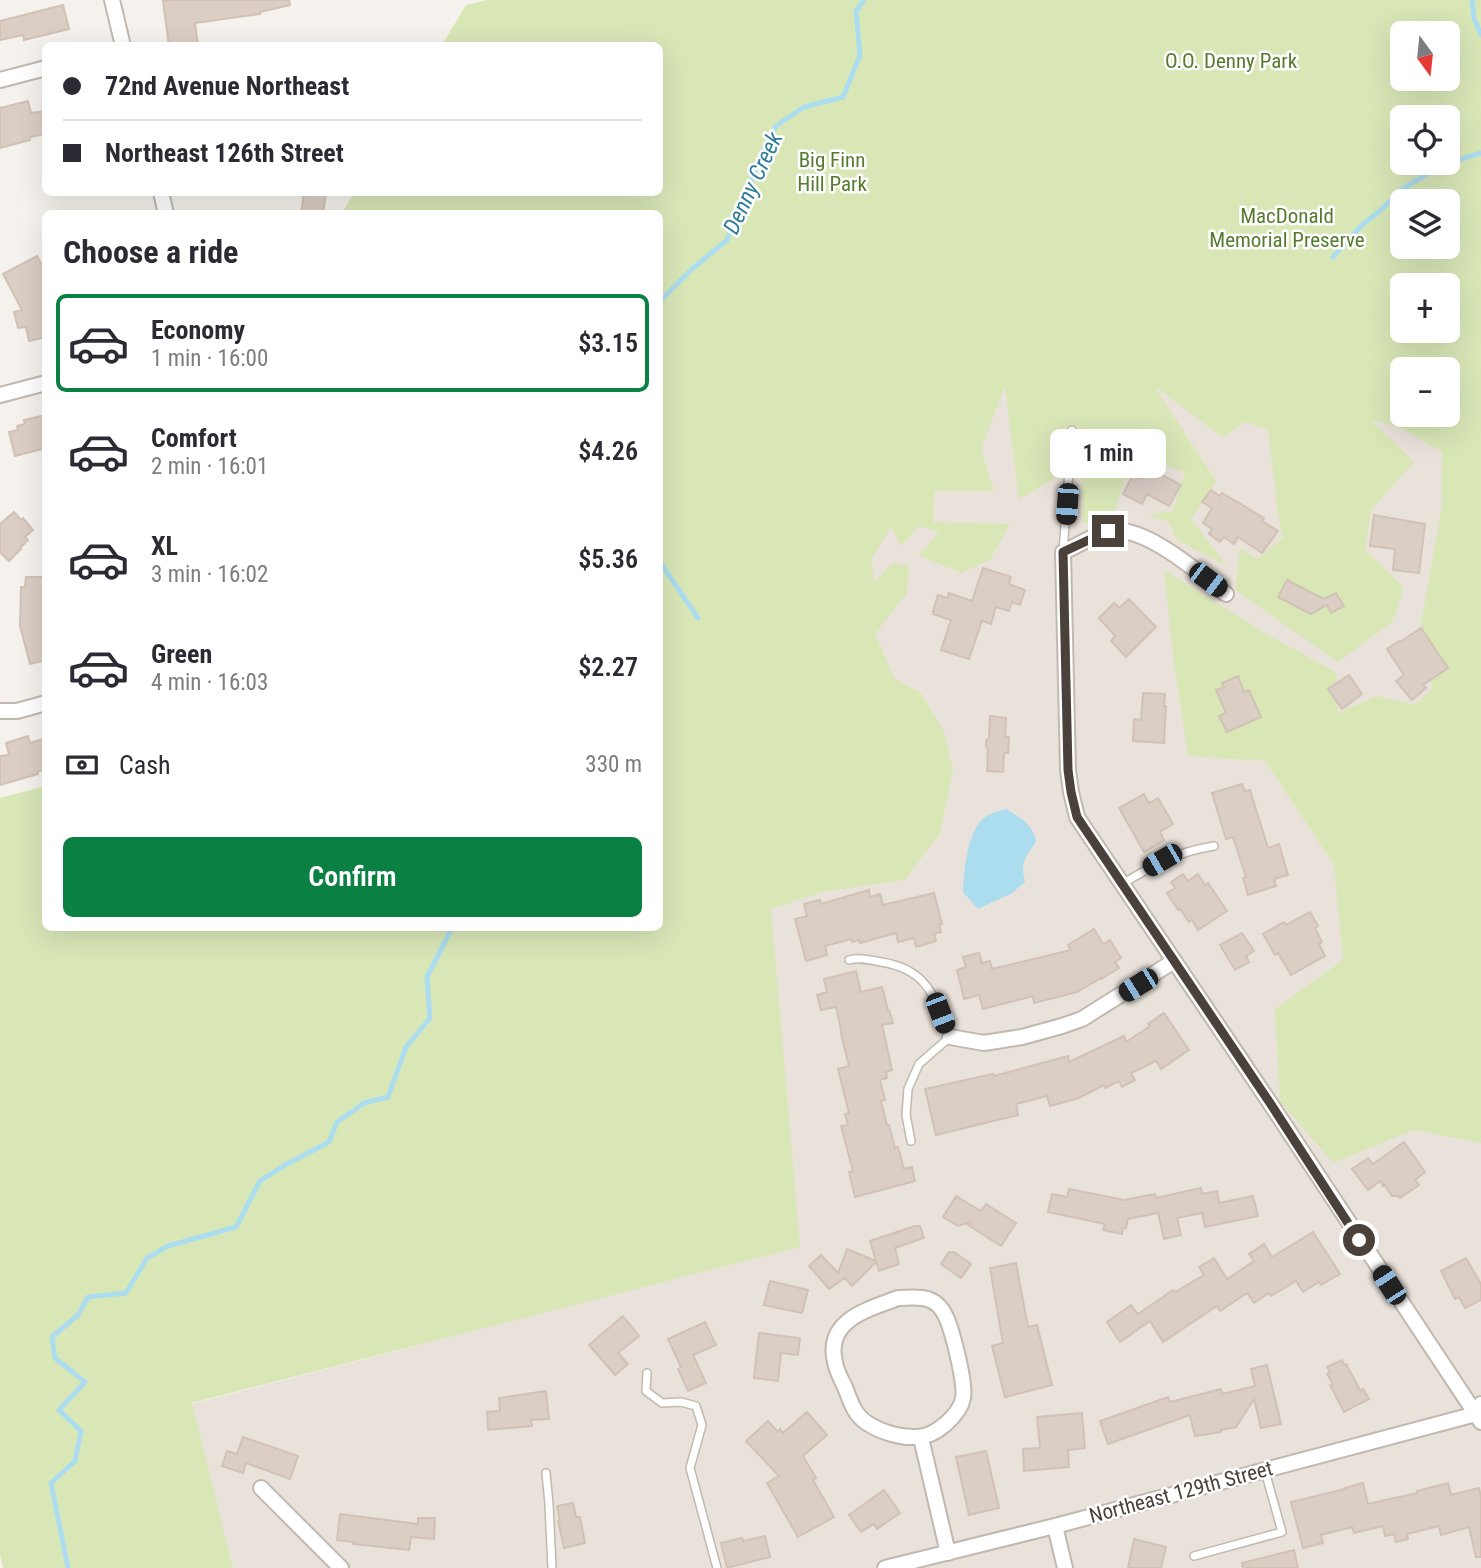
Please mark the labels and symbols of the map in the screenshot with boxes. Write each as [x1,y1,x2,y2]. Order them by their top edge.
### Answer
north arrow [1390,21,1460,91]
park label: O.O. Denny Park [1165,49,1298,73]
water label: Denny Creek [718,127,789,238]
park label: Big Finn Hill Park [797,148,867,196]
park label: MacDonald Memorial Preserve [1209,204,1365,252]
callout: 1 min [1050,430,1166,478]
car [1056,482,1079,526]
route end [1092,515,1124,547]
car [1185,559,1232,601]
car [1139,840,1186,880]
car [1115,965,1162,1005]
car [923,990,958,1036]
route start [1343,1224,1375,1256]
car [1369,1262,1410,1308]
street label: Northeast 129th Street [1087,1456,1275,1528]

